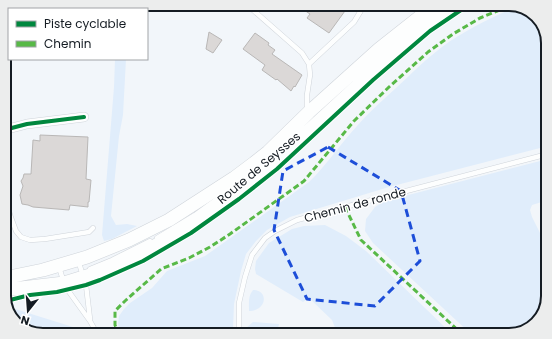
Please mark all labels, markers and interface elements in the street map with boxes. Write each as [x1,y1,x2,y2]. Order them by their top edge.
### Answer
legend [8,8,148,60]
text: Piste cyclable [44,15,126,32]
text: Chemin [44,35,91,52]
street label: Route de Seysses [213,128,304,208]
street label: Chemin de ronde [302,183,408,226]
north arrow [8,291,48,331]
text: N [19,312,31,329]

